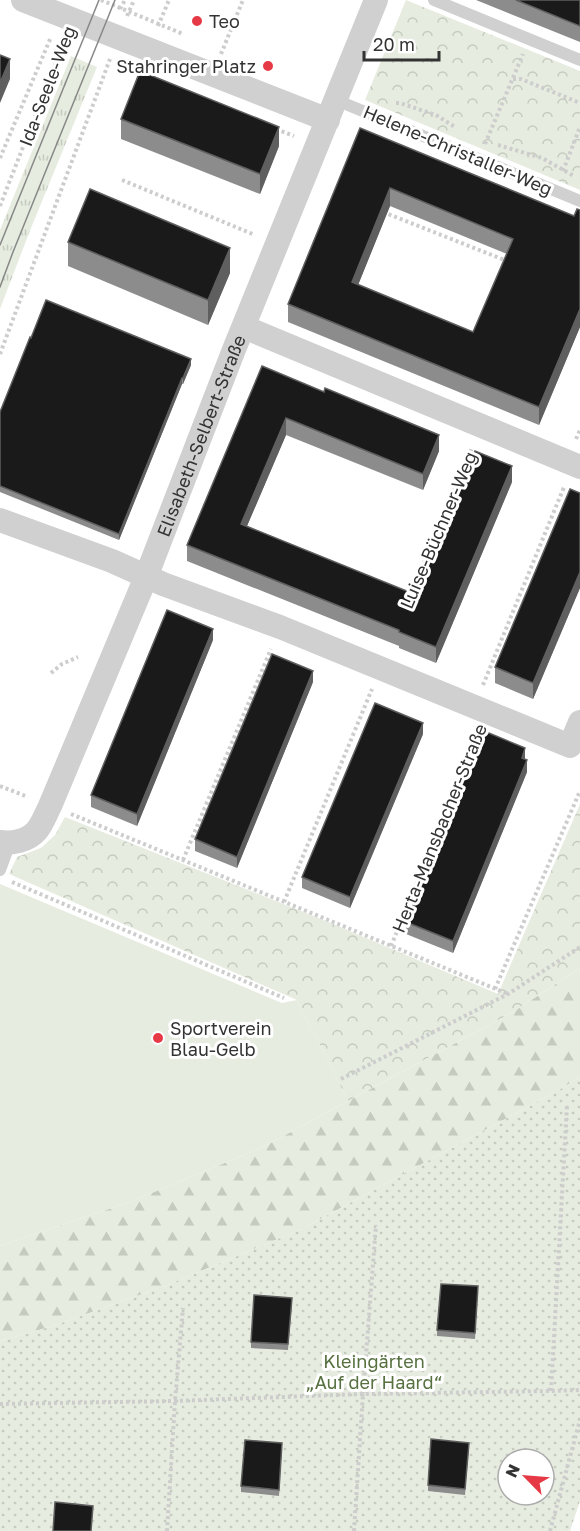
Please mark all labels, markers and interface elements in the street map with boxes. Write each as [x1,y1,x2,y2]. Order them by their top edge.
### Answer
place label: Teo [209,10,240,32]
marker: Teo [190,14,204,28]
street label: Ida-Seele-Weg [14,23,80,149]
scale bar [364,24,439,62]
text: 20 m [373,33,415,55]
place label: Stahringer Platz [116,55,256,77]
marker: Stahringer Platz [261,59,275,73]
street label: Helene-Christaller-Weg [360,100,556,200]
street label: Elisabeth-Selbert-Straße [152,331,250,540]
street label: Luise-Büchner-Weg [395,448,481,612]
street label: Herta-Mansbacher-Straße [387,720,491,936]
place label: Sportverein Blau-Gelb [170,1017,272,1060]
marker: Sportverein Blau-Gelb [151,1031,165,1045]
park label: Kleingärten „Auf der Haard“ [306,1350,442,1393]
north arrow [496,1447,556,1507]
text: N [501,1461,524,1480]

